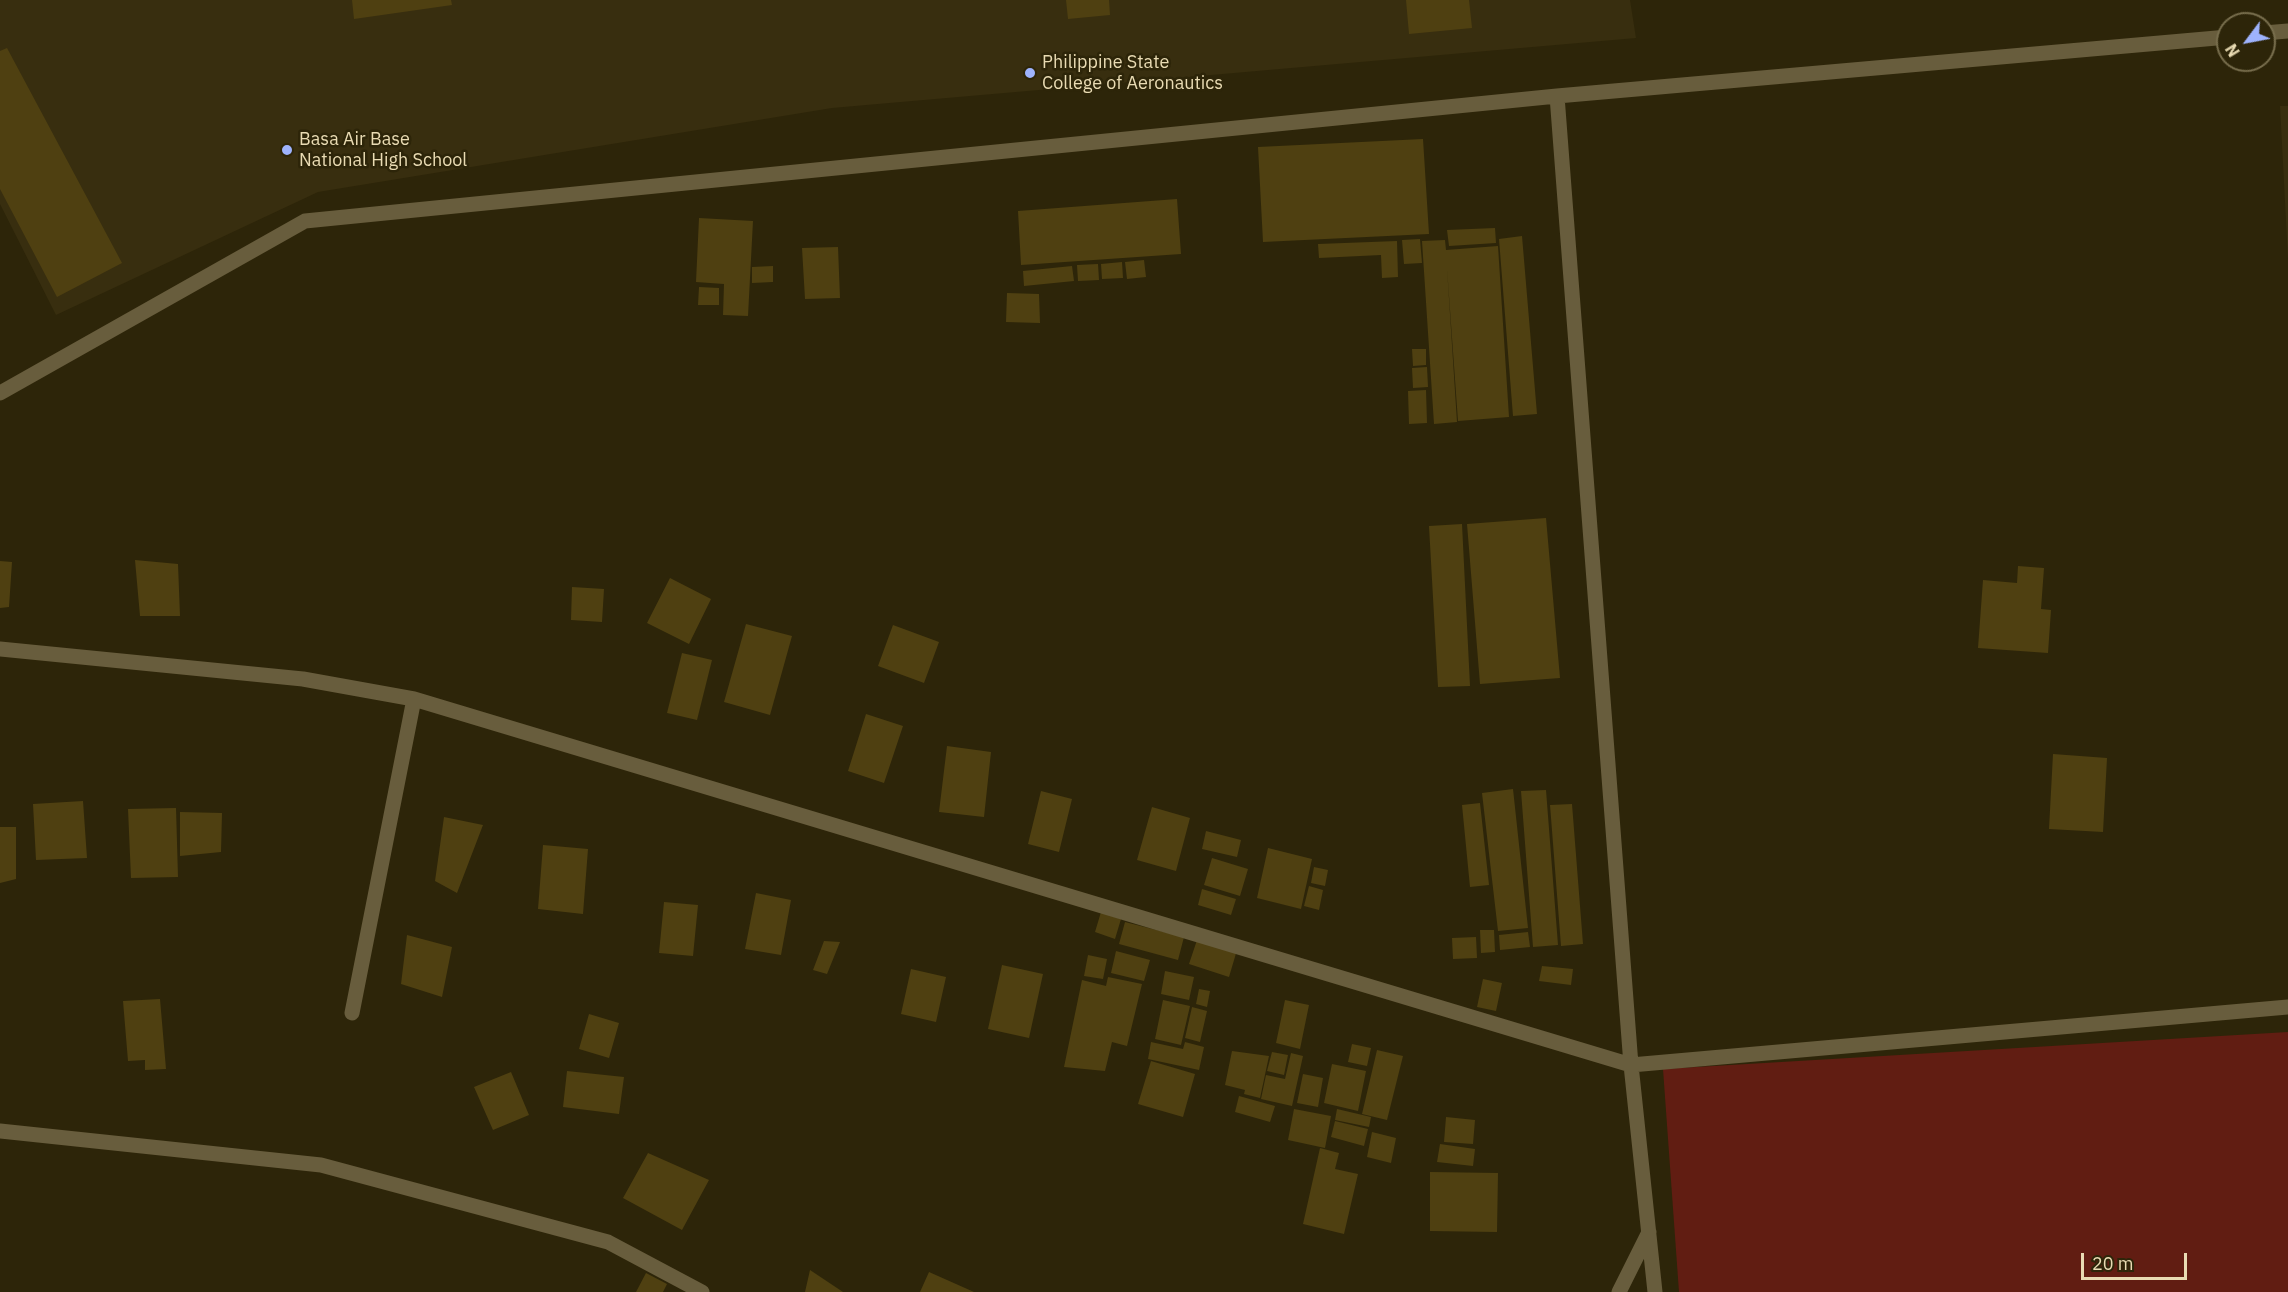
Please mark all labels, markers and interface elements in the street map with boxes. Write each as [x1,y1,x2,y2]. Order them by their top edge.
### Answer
north arrow [2216,12,2276,72]
text: N [2221,40,2244,61]
place label: Philippine State College of Aeronautics [1042,52,1223,94]
marker: Philippine State College of Aeronautics [1023,66,1037,80]
place label: Basa Air Base National High School [299,129,467,172]
marker: Basa Air Base National High School [280,143,294,157]
scale bar [2084,1241,2190,1279]
text: 20 m [2092,1252,2134,1275]

